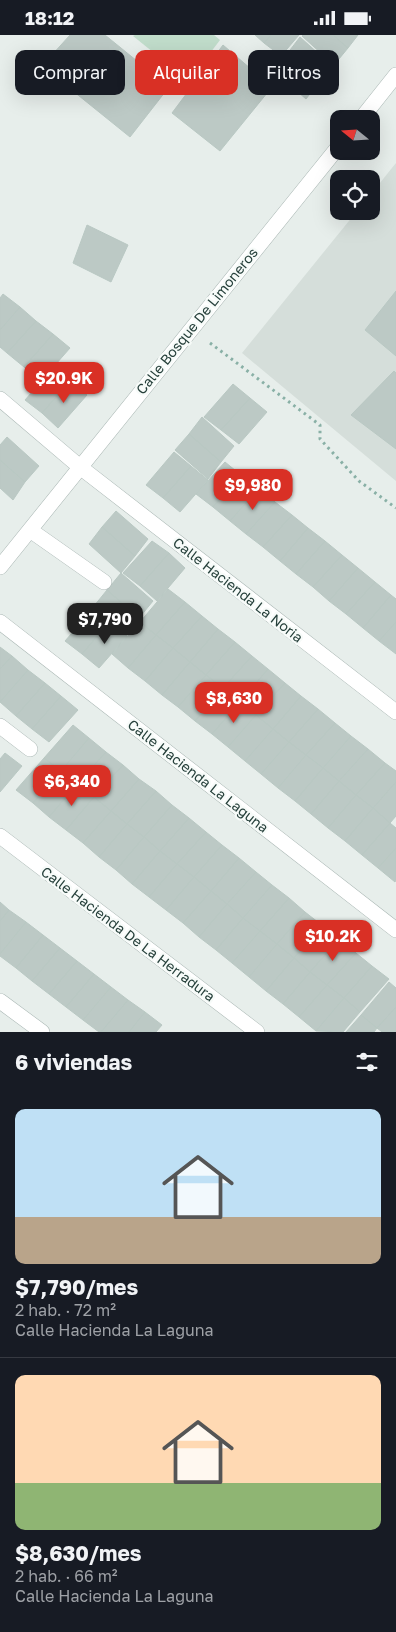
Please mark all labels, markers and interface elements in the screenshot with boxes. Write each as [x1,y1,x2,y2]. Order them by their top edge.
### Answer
text: 18:12 [25,6,74,29]
chip: Comprar [15,50,125,95]
chip: Alquilar [135,50,238,95]
chip: Filtros [248,50,339,95]
north arrow [330,110,380,160]
map controls [330,110,380,220]
button: locate [330,170,380,220]
street label: Calle Bosque De Limoneros [132,244,261,397]
pin: $20.9K [23,361,105,404]
text: $20.9K [35,368,93,388]
pin: $9,980 [212,469,294,511]
text: $9,980 [225,475,281,495]
street label: Calle Hacienda La Noria [170,534,307,646]
pin: $7,790 [64,603,146,645]
text: $7,790 [78,609,132,629]
pin: $8,630 [193,681,275,724]
text: $8,630 [206,688,262,708]
street label: Calle Hacienda La Laguna [125,715,272,836]
pin: $6,340 [31,765,113,807]
text: $6,340 [44,771,100,791]
street label: Calle Hacienda De La Herradura [38,863,219,1005]
pin: $10.2K [292,919,374,962]
text: $10.2K [305,926,361,946]
icon: filters [353,1048,381,1076]
text: 6 viviendas [15,1049,132,1075]
icon: home [153,1142,243,1232]
text: $7,790/mes [15,1274,138,1300]
text: 2 hab. · 72 m² [15,1300,116,1320]
text: Calle Hacienda La Laguna [15,1320,214,1340]
icon: home [153,1407,243,1497]
text: $8,630/mes [15,1540,142,1566]
text: 2 hab. · 66 m² [15,1566,118,1586]
text: Calle Hacienda La Laguna [15,1586,214,1606]

